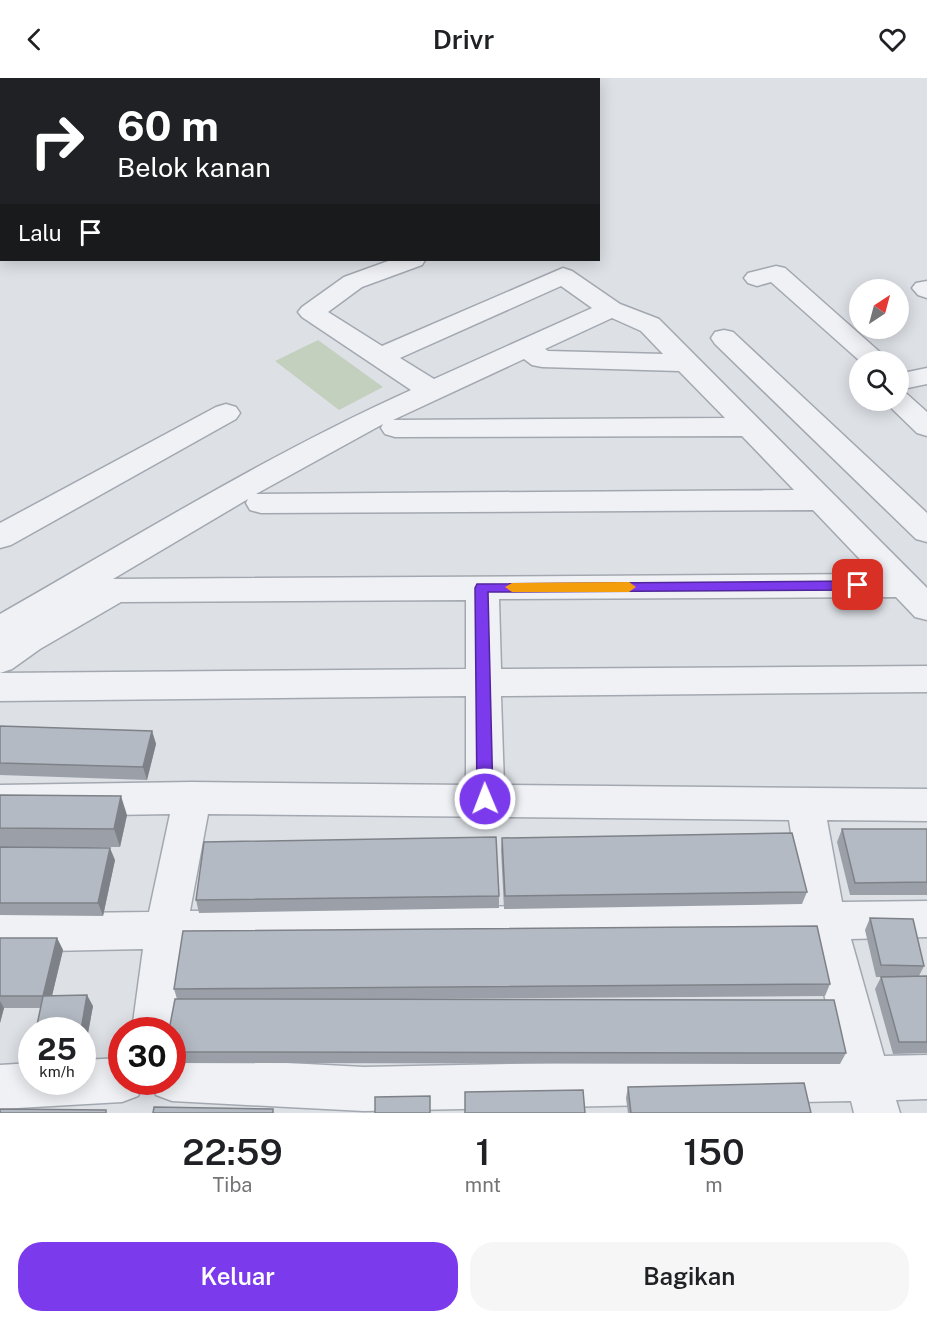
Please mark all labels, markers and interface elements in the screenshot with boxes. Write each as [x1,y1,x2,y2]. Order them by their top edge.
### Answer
icon: back [18,23,51,56]
text: Drivr [433,23,494,55]
icon: heart [876,23,909,56]
text: 60 m [117,101,219,150]
icon: right [18,102,96,180]
text: Belok kanan [117,151,271,183]
icon: arrive [74,216,107,249]
text: Lalu [18,220,62,246]
north arrow [849,279,909,339]
map controls [849,279,909,411]
button: search [849,351,909,411]
pin [832,559,883,610]
icon: arrive [841,568,874,601]
position arrow [453,767,517,831]
speed limit sign: 30 [108,1017,186,1095]
text: 25 [37,1031,77,1067]
text: km/h [39,1063,75,1080]
text: 22:59 [182,1131,283,1173]
text: 1 [475,1131,490,1173]
text: 150 [683,1131,745,1173]
text: Tiba [213,1173,252,1197]
text: mnt [465,1173,501,1197]
text: m [705,1173,723,1197]
button: Keluar [18,1242,458,1311]
button: Bagikan [470,1242,909,1311]

